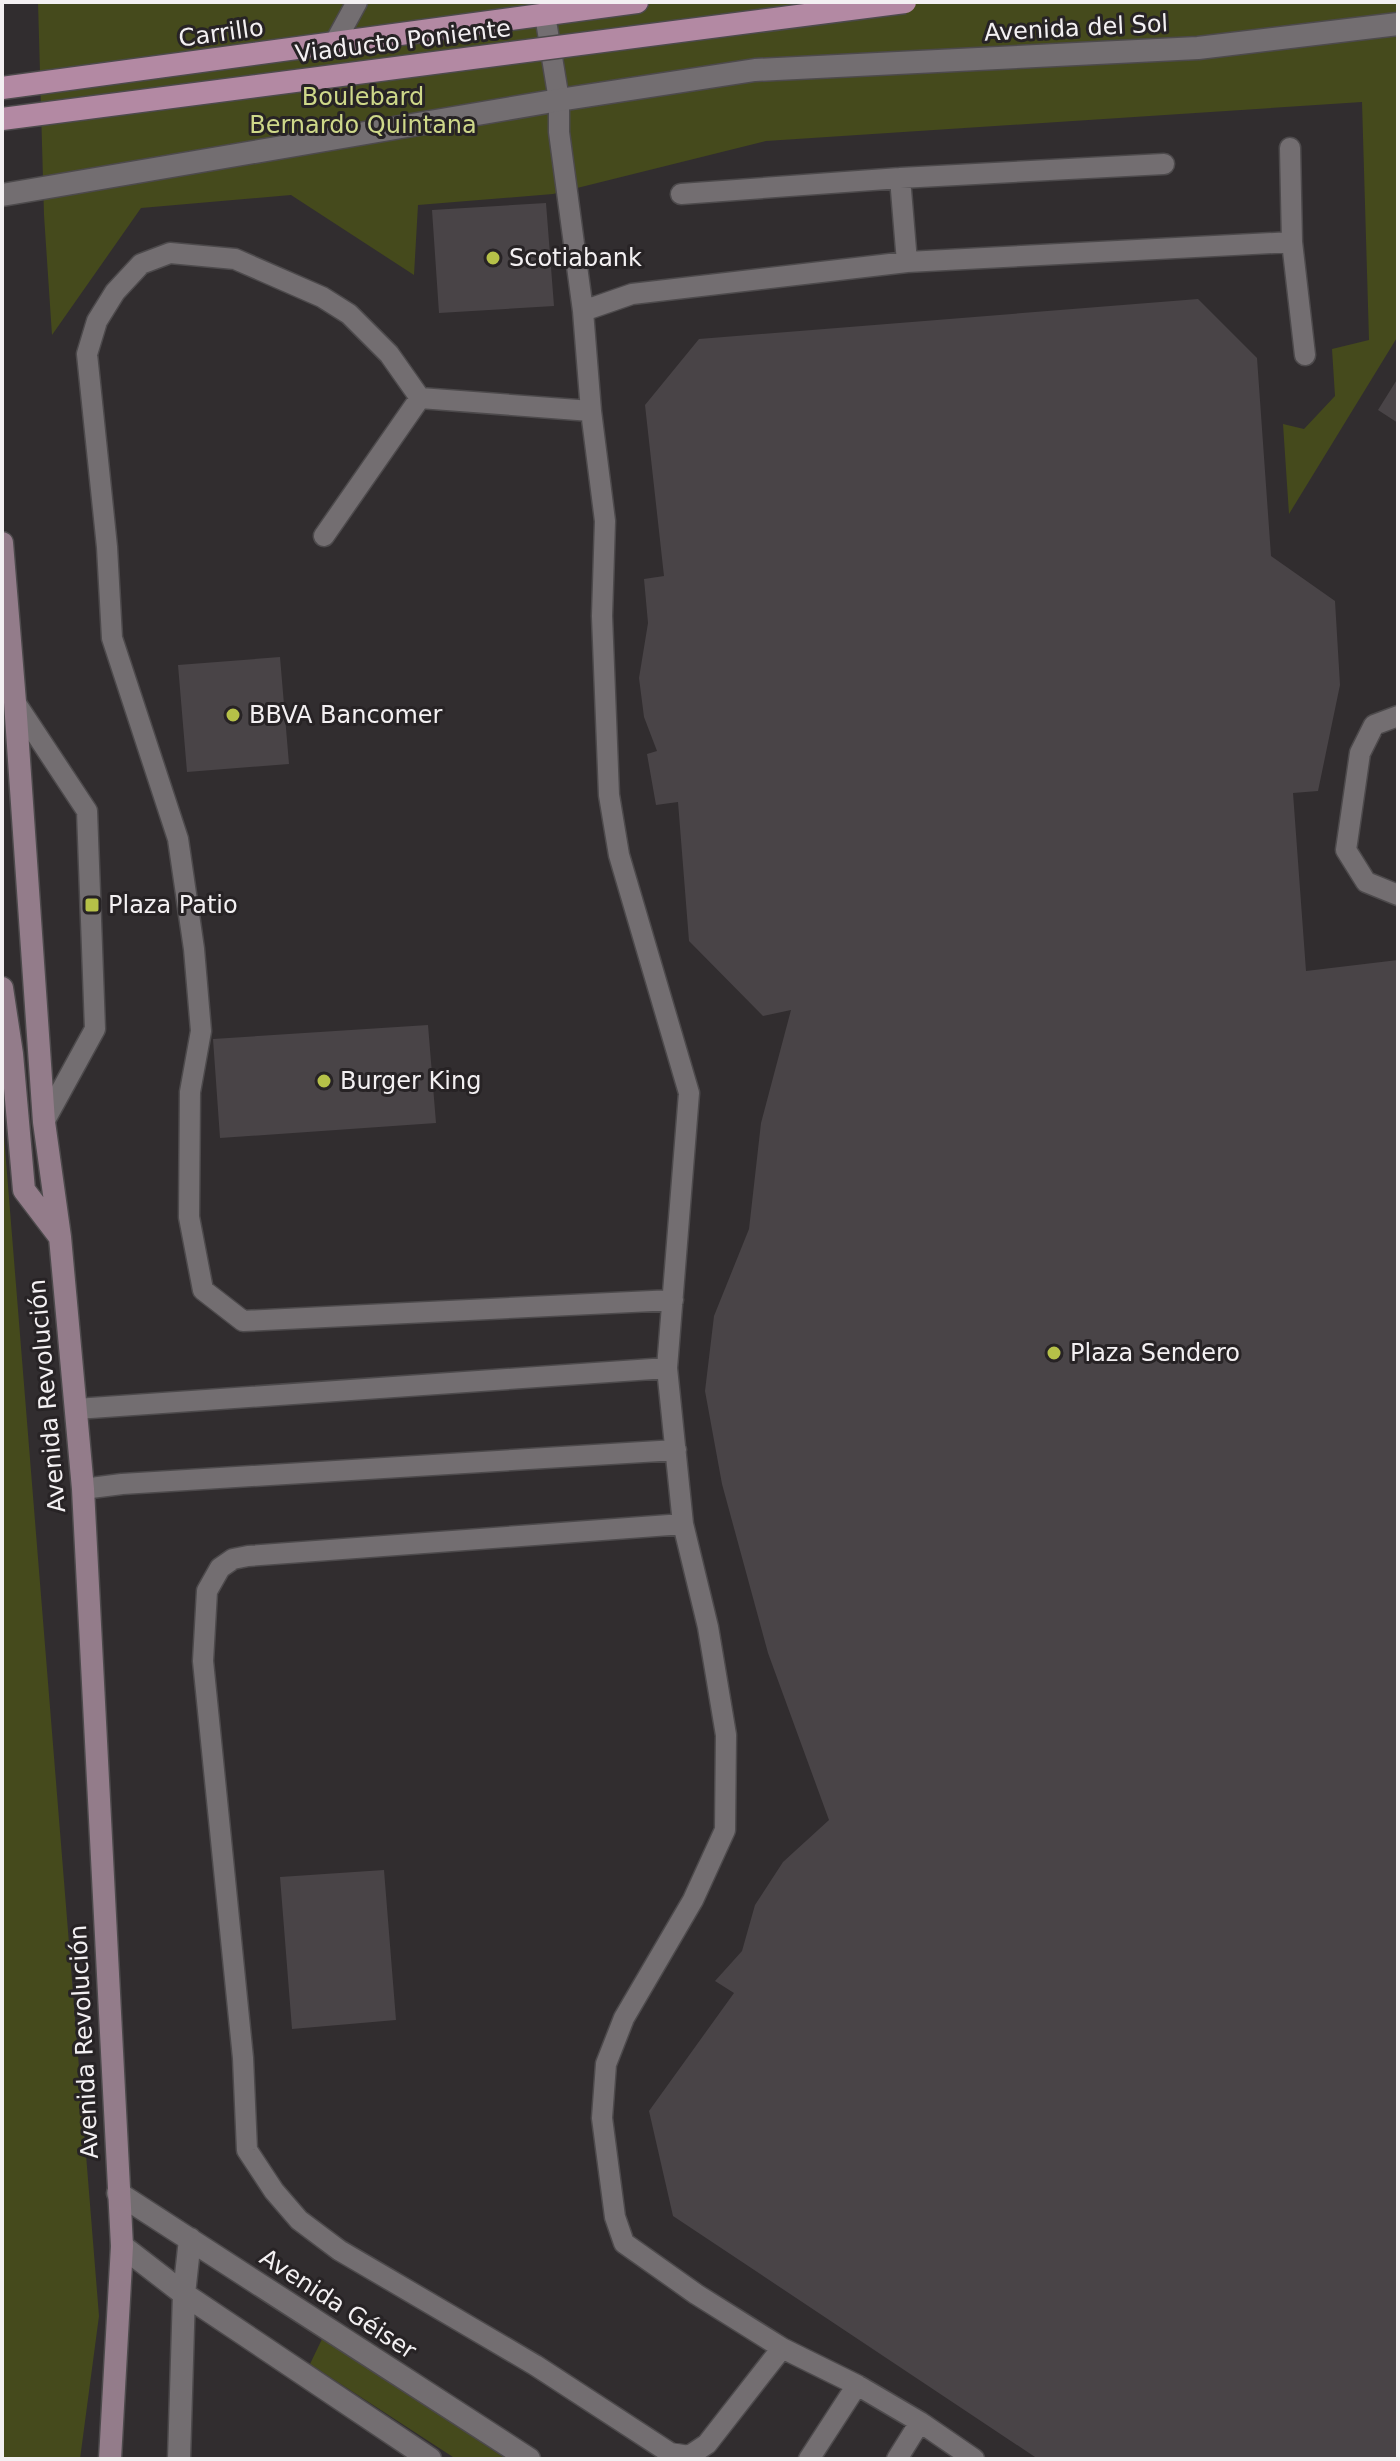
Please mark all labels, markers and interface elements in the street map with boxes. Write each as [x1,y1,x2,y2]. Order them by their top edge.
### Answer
street label: Avenida del Sol [983,9,1169,47]
street label: Carrillo [177,13,265,53]
street label: Viaducto Poniente [294,14,512,68]
park label: Boulebard Bernardo Quintana [249,83,477,139]
place label: Scotiabank [509,244,642,272]
marker: Scotiabank [484,249,502,267]
place label: BBVA Bancomer [249,701,443,729]
marker: BBVA Bancomer [224,706,242,724]
place label: Plaza Patio [108,891,238,919]
marker: Plaza Patio [83,896,101,914]
place label: Burger King [340,1067,481,1095]
marker: Burger King [315,1072,333,1090]
street label: Avenida Revolución [23,1278,71,1514]
place label: Plaza Sendero [1070,1339,1240,1367]
marker: Plaza Sendero [1045,1344,1063,1362]
street label: Avenida Revolución [64,1924,104,2160]
street label: Avenida Géiser [255,2243,421,2365]

